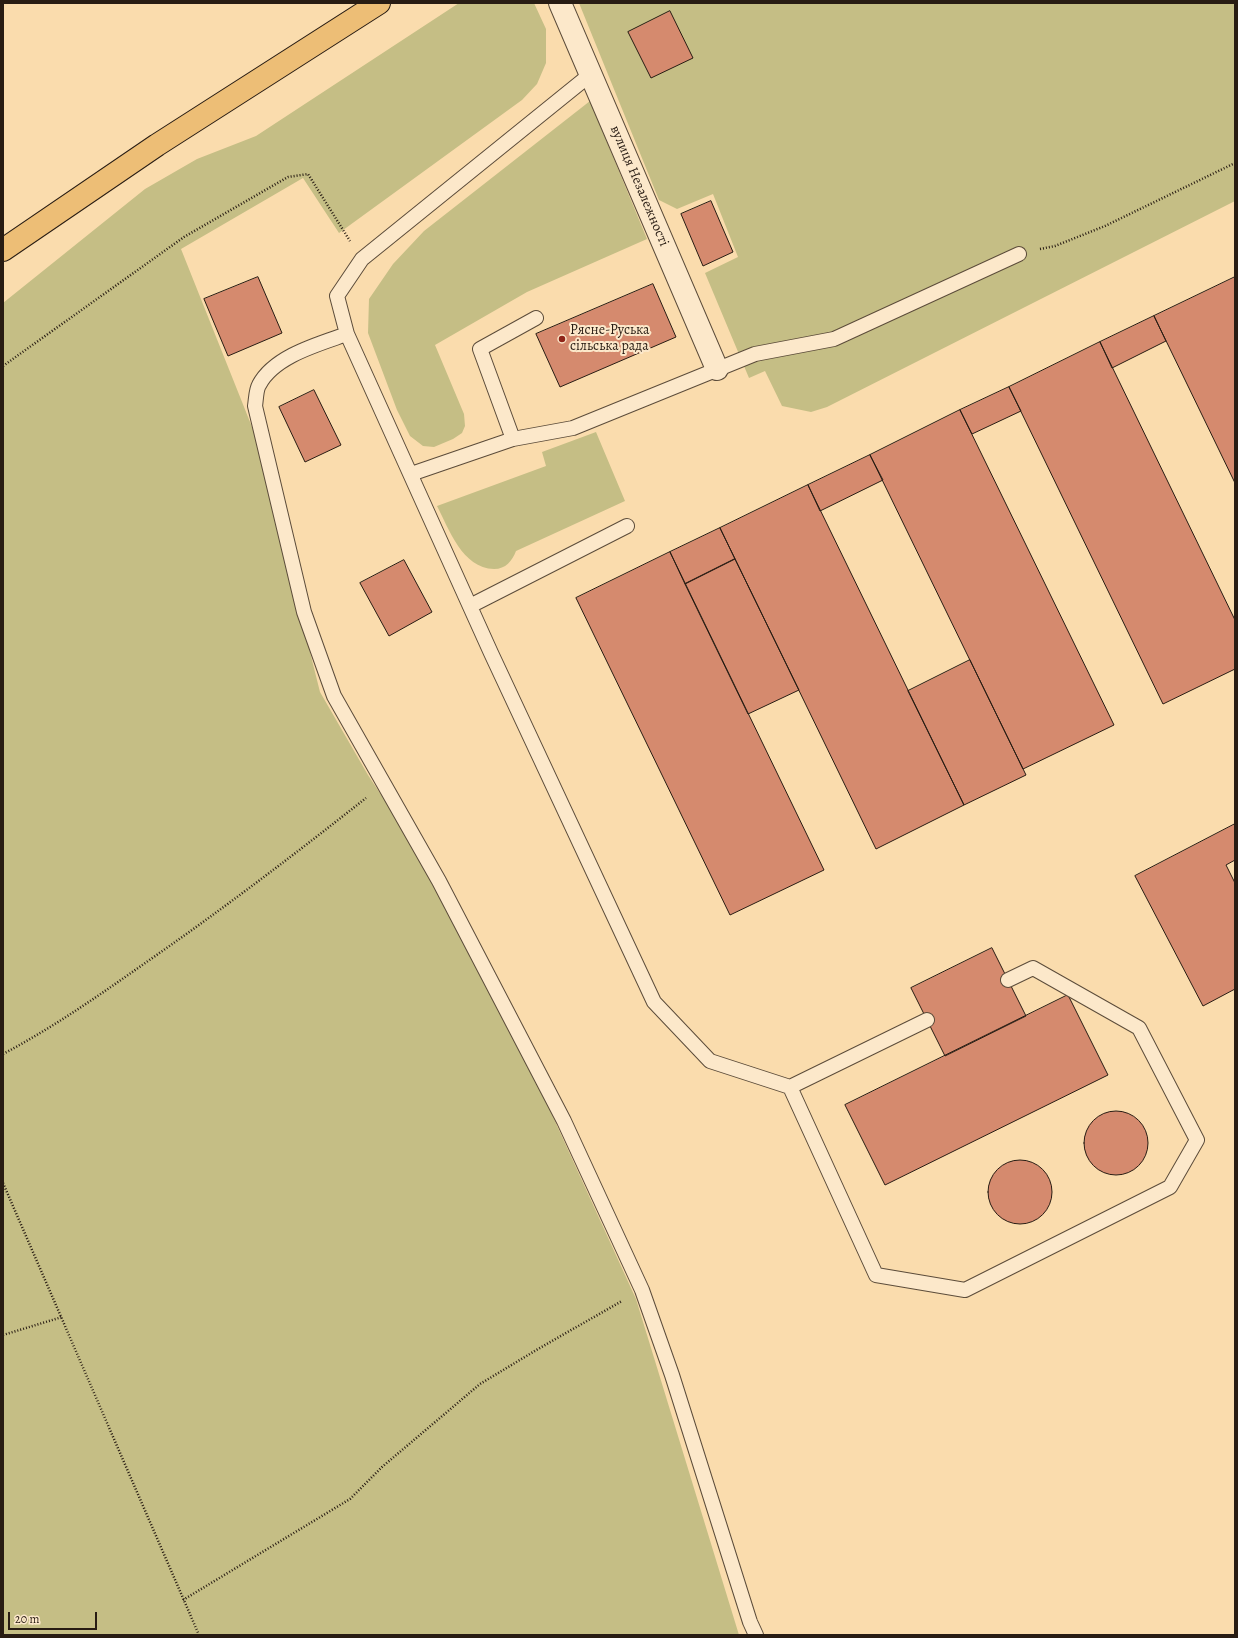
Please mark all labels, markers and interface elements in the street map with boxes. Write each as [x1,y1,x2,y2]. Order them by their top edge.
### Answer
street label: вулиця Незалежності [606,123,672,249]
place label: Рясне-Руська сільська рада [570,323,650,356]
marker: Рясне-Руська сільська рада [557,334,567,344]
scale bar [10,1604,99,1630]
text: 20 m [15,1611,39,1627]

